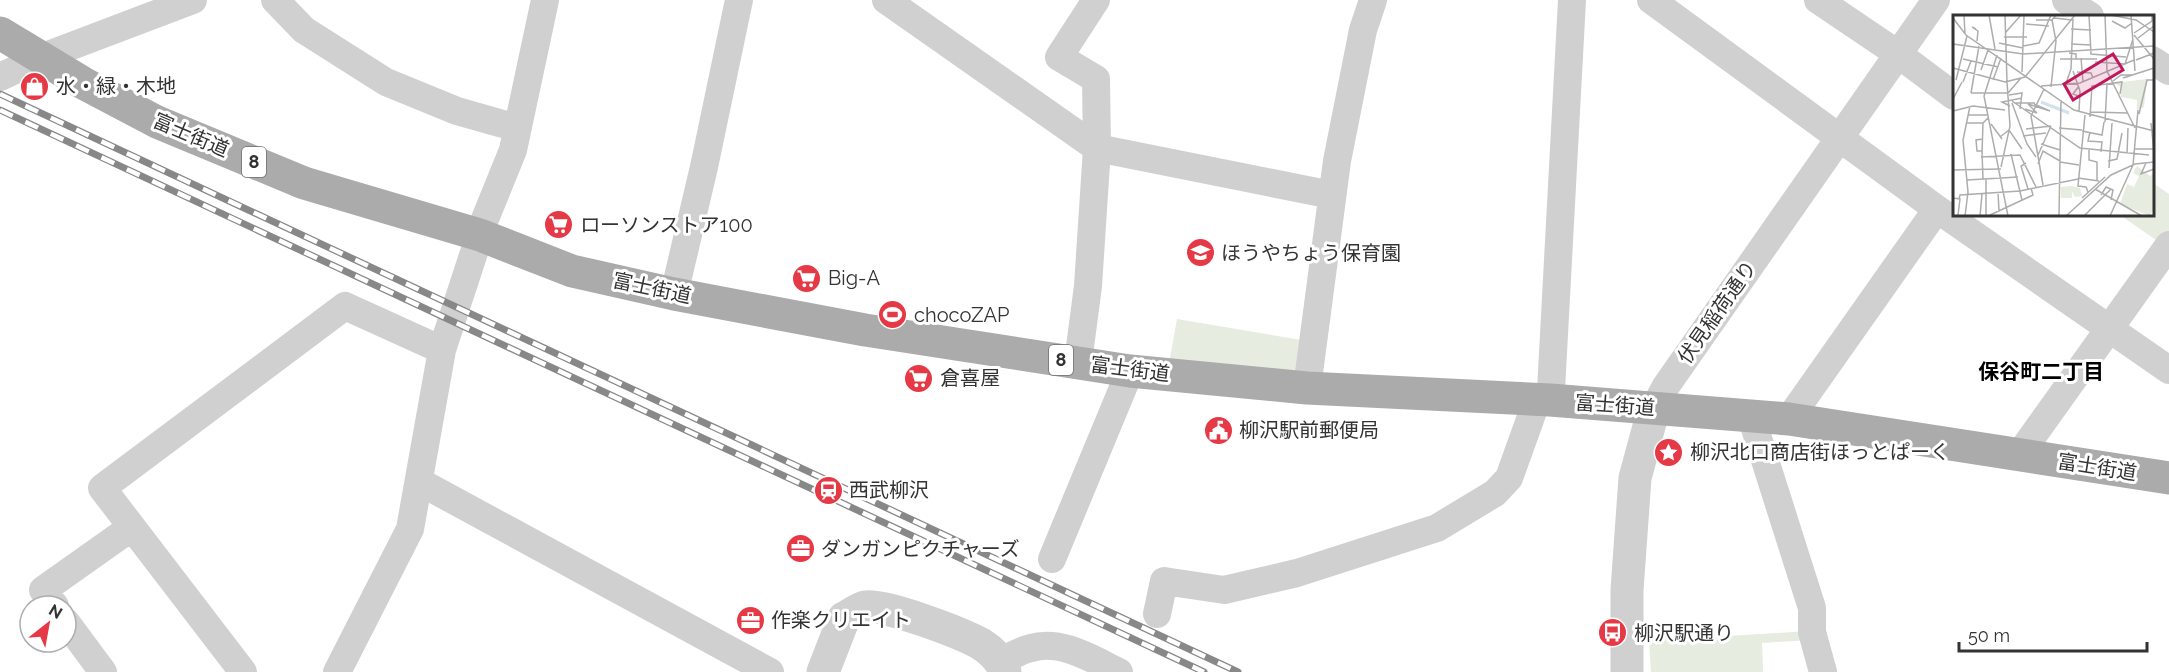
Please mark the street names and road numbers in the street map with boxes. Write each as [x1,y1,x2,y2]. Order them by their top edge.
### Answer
street label: 富士街道 [149,108,233,162]
road number: 8 [242,147,266,177]
street label: 伏見稲荷通り [1673,256,1761,368]
street label: 富士街道 [610,268,694,308]
road number: 8 [1049,345,1073,375]
street label: 富士街道 [1089,352,1171,386]
street label: 富士街道 [1574,390,1656,420]
street label: 富士街道 [2056,449,2138,485]

